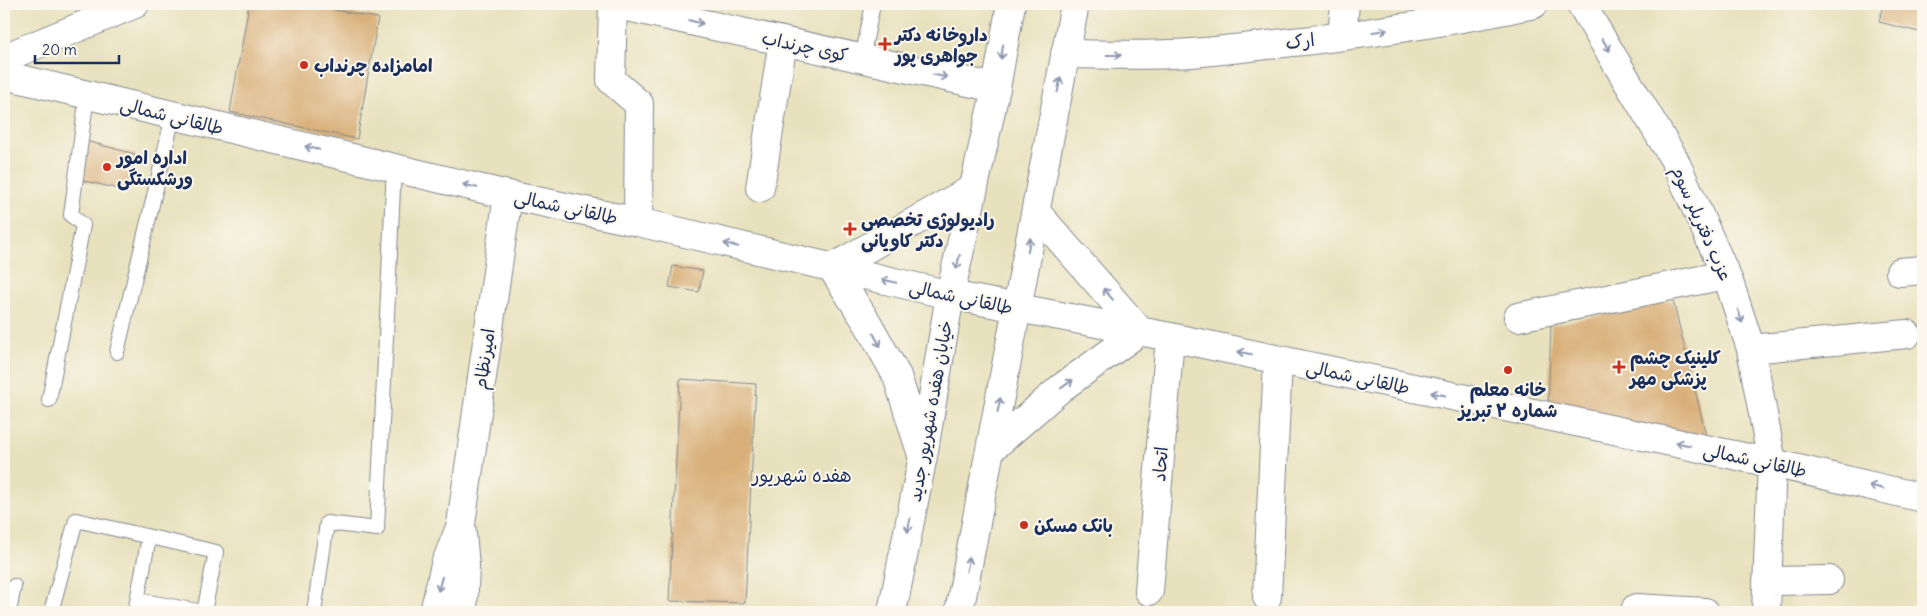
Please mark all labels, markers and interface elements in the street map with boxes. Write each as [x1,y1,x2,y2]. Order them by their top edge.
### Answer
one-way arrow [687,18,703,27]
place label: داروخانه دکتر جواهری پور [893,23,988,68]
street label: کوی چرنداب [759,26,851,67]
one-way arrow [1372,26,1388,36]
street label: ارک [1284,28,1316,54]
scale bar [35,32,119,64]
marker: داروخانه دکتر جواهری پور [879,38,891,50]
one-way arrow [1602,38,1612,52]
text: 20 m [42,40,77,59]
one-way arrow [997,43,1007,59]
one-way arrow [1106,50,1122,60]
place label: امامزاده چرنداب [314,54,433,77]
marker: امامزاده چرنداب [298,59,310,71]
one-way arrow [931,72,947,81]
one-way arrow [1055,78,1065,94]
street label: طالقانی شمالی [118,92,226,140]
one-way arrow [305,143,321,152]
place label: اداره امور ورشکستگی [115,146,193,191]
marker: اداره امور ورشکستگی [101,161,113,173]
street label: عزب دفتریلر سوم [1664,162,1738,285]
one-way arrow [463,181,479,190]
street label: طالقانی شمالی [512,185,620,229]
place label: رادیولوژی تخصصی دکتر کاویانی [861,208,995,253]
marker: رادیولوژی تخصصی دکتر کاویانی [843,222,857,236]
one-way arrow [1025,238,1035,254]
one-way arrow [724,239,740,249]
one-way arrow [953,253,962,269]
street label: طالقانی شمالی [907,275,1015,319]
one-way arrow [882,276,898,285]
one-way arrow [1102,288,1113,301]
one-way arrow [1736,307,1745,323]
street label: خیابان هفده شهریور جدید [903,318,957,504]
street label: امیرنظام [468,327,503,392]
one-way arrow [872,332,882,346]
place label: کلینیک چشم پزشکی مهر [1628,346,1721,391]
one-way arrow [1237,348,1253,357]
street label: طالقانی شمالی [1304,355,1412,399]
marker: کلینیک چشم پزشکی مهر [1612,360,1626,374]
marker: خانه معلم شماره ۲ تبریز [1502,364,1514,376]
place label: خانه معلم شماره ۲ تبریز [1457,378,1557,422]
one-way arrow [1060,379,1074,389]
one-way arrow [1431,388,1447,398]
one-way arrow [994,397,1004,413]
street label: طالقانی شمالی [1701,438,1809,482]
one-way arrow [1675,439,1691,448]
street label: اتحاد [1147,446,1173,482]
district label: هفده شهریور [750,463,852,487]
one-way arrow [1868,482,1884,491]
place label: بانک مسکن [1034,514,1113,537]
one-way arrow [904,517,914,533]
marker: بانک مسکن [1018,519,1030,531]
one-way arrow [964,557,974,573]
one-way arrow [435,576,445,592]

